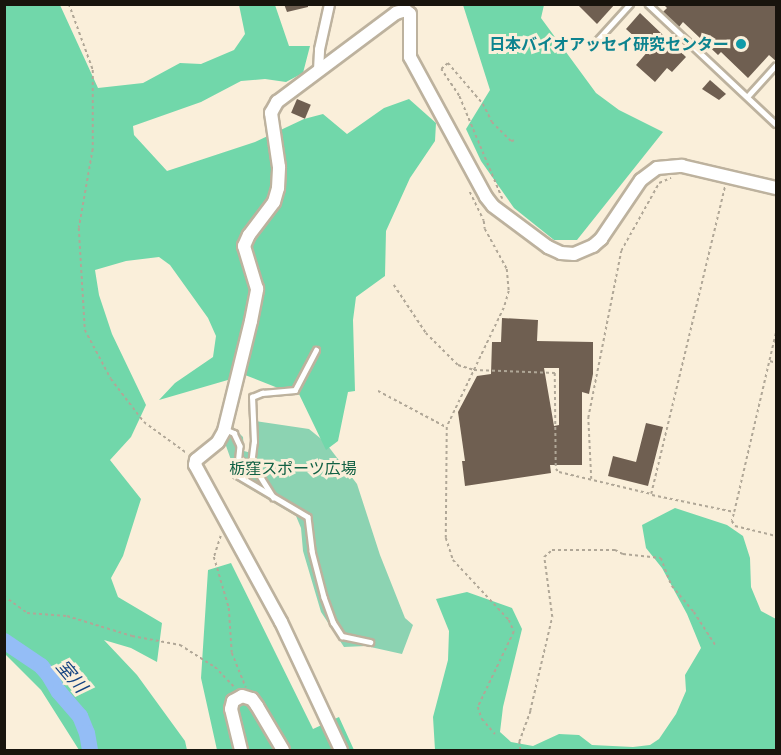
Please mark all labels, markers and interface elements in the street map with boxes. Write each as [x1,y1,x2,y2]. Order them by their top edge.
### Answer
place label: 日本バイオアッセイ研究センター [489,34,729,54]
marker: 日本バイオアッセイ研究センター [734,37,748,51]
park label: 栃窪スポーツ広場 [229,458,357,478]
water label: 室川 [52,655,92,697]

